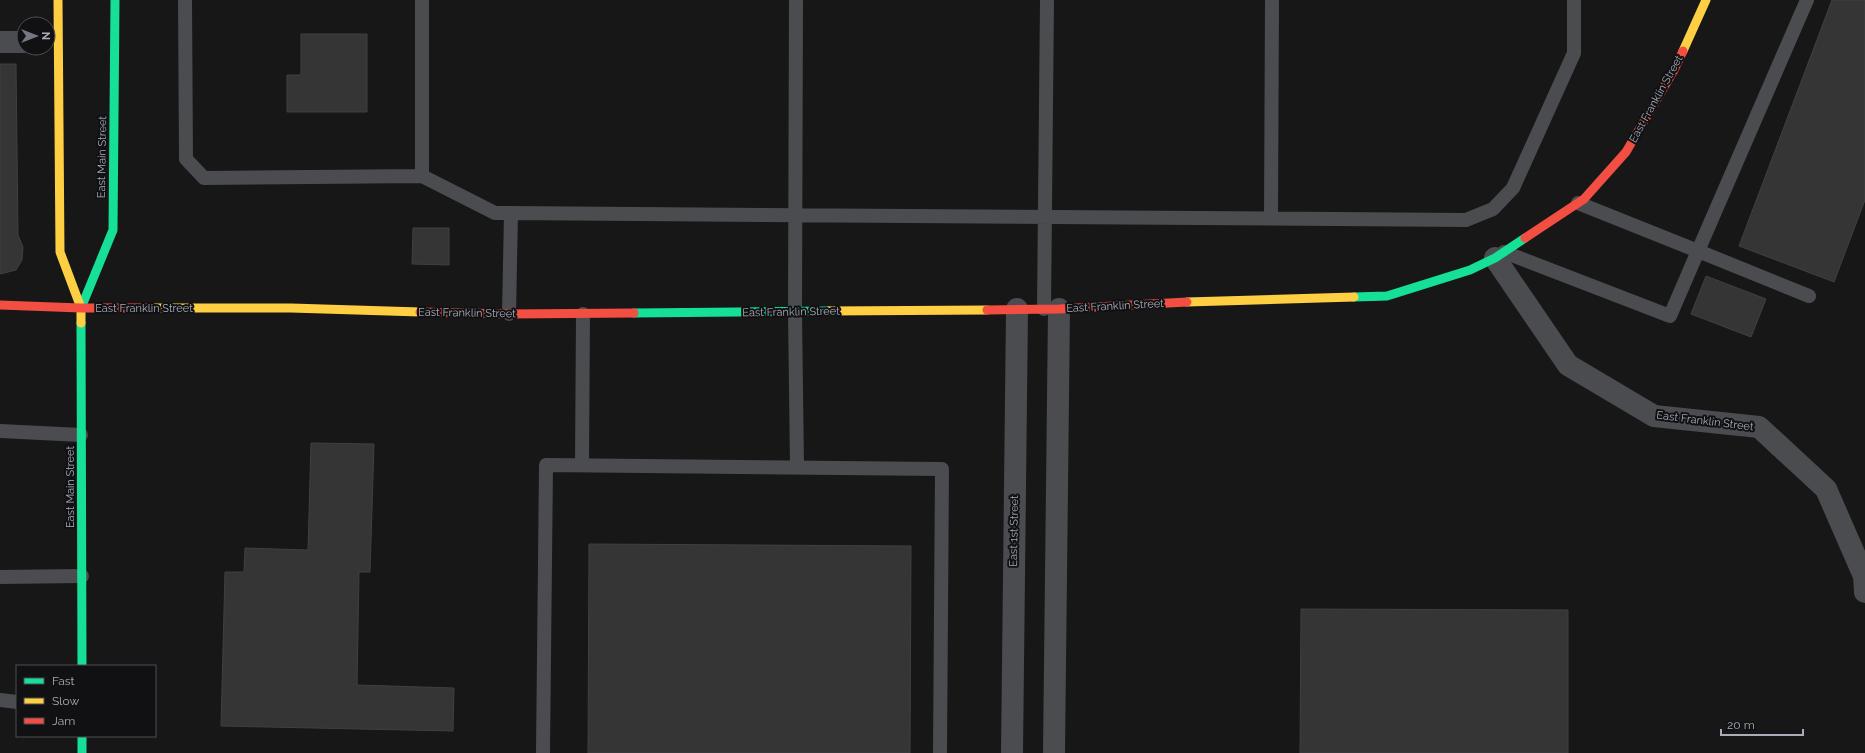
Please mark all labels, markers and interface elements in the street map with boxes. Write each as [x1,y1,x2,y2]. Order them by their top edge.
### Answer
north arrow [16,16,56,56]
text: N [39,32,52,40]
street label: East Franklin Street [1627,53,1686,145]
street label: East Main Street [95,116,109,198]
street label: East Franklin Street [1066,297,1164,315]
street label: East Franklin Street [95,302,193,315]
street label: East Franklin Street [742,305,840,319]
street label: East Franklin Street [418,306,516,320]
street label: East Franklin Street [1656,409,1755,433]
street label: East Main Street [64,446,77,528]
street label: East 1st Street [1007,495,1021,567]
legend [16,665,156,737]
text: Fast [52,674,75,688]
text: Slow [52,694,79,708]
scale bar [1721,711,1803,737]
text: Jam [52,714,75,728]
text: 20 m [1727,718,1755,732]

